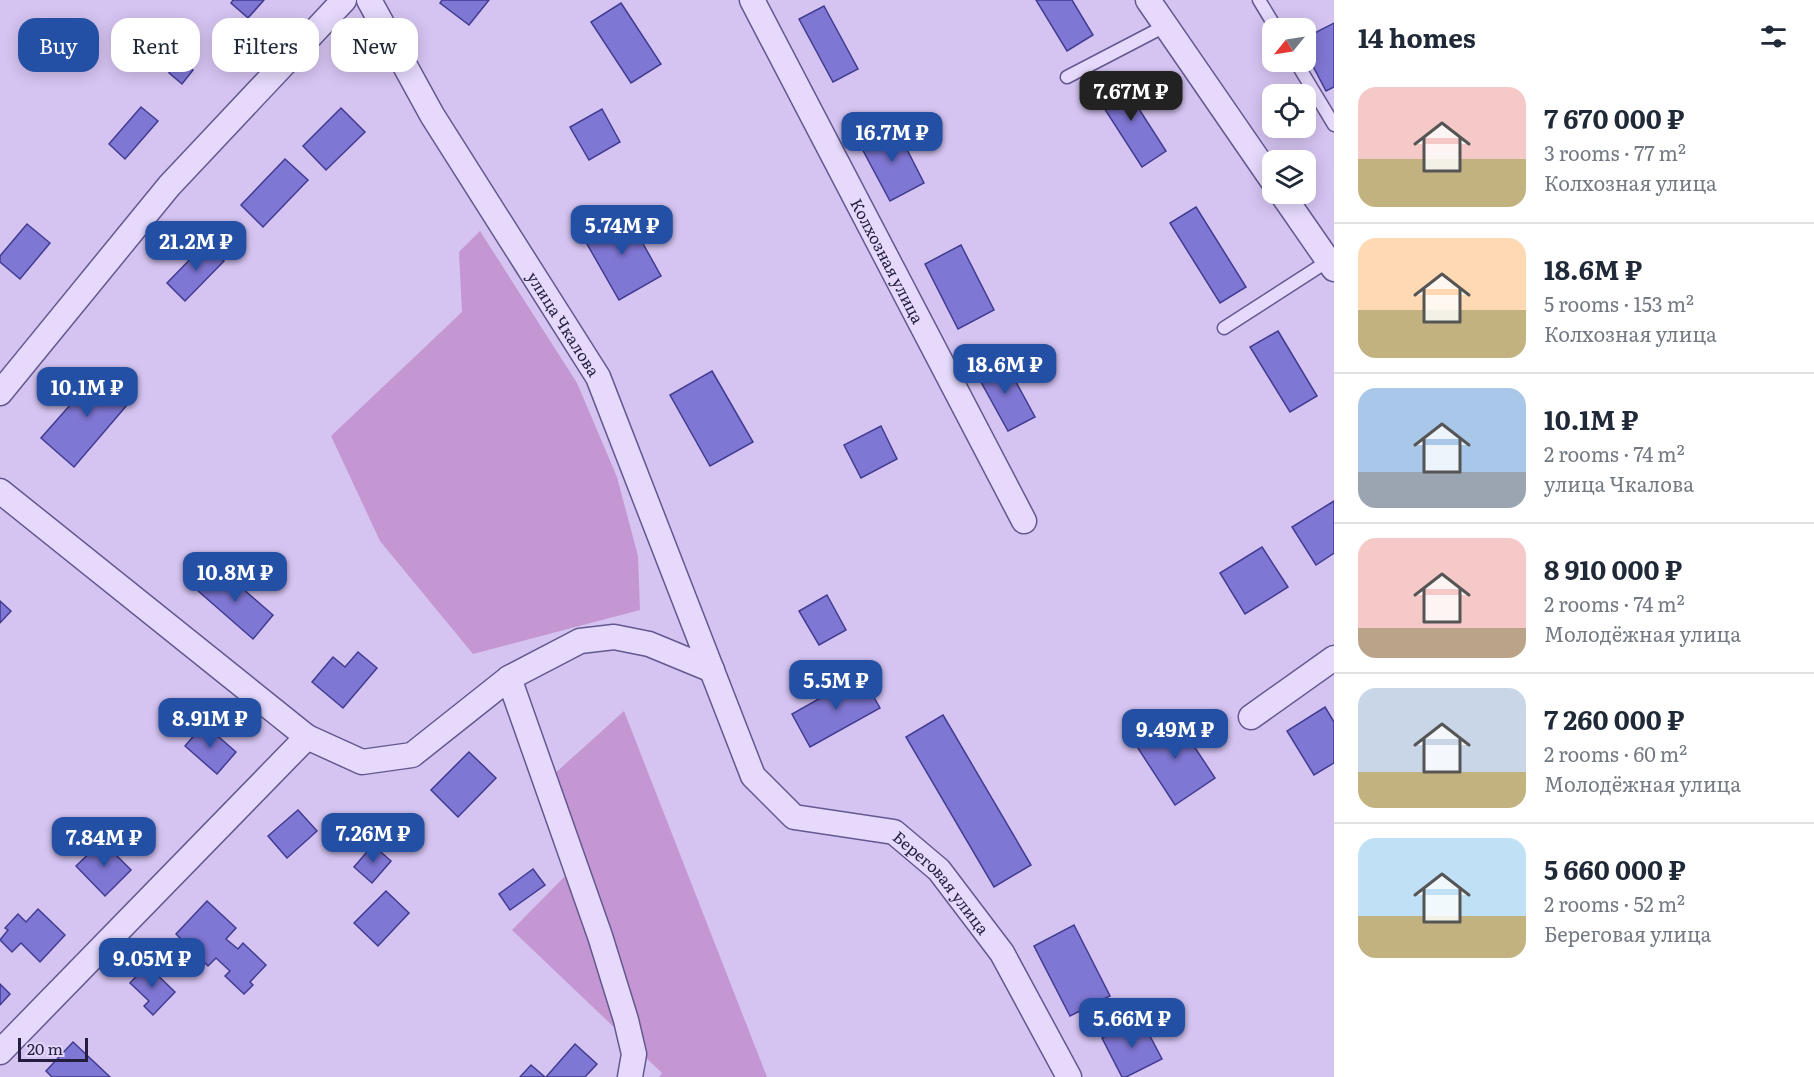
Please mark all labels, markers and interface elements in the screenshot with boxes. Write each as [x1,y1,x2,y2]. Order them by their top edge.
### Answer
text: 14 homes [1358,17,1476,56]
chip: Buy [18,18,99,72]
chip: Rent [111,18,200,72]
chip: Filters [212,18,319,72]
chip: New [331,18,418,72]
north arrow [1262,18,1316,72]
map controls [1262,18,1316,204]
icon: filters [1757,20,1790,53]
pin: 7.67M ₽ [1076,71,1186,122]
text: 7.67M ₽ [1094,75,1168,105]
button: locate [1262,84,1316,138]
text: 7 670 000 ₽ [1544,98,1684,137]
icon: home [1406,111,1478,183]
pin: 16.7M ₽ [837,112,947,163]
text: 16.7M ₽ [856,116,929,146]
text: 3 rooms · 77 m² [1544,137,1686,167]
button: layers [1262,150,1316,204]
text: Колхозная улица [1544,167,1717,197]
street label: Колхозная улица [845,194,931,328]
pin: 5.74M ₽ [567,205,677,256]
text: 5.74M ₽ [585,209,659,239]
pin: 21.2M ₽ [141,221,251,272]
text: 21.2M ₽ [159,225,233,255]
text: 18.6M ₽ [1544,249,1642,288]
icon: home [1406,262,1478,334]
street label: улица Чкалова [522,266,607,381]
text: 5 rooms · 153 m² [1544,288,1694,318]
text: Колхозная улица [1544,318,1717,348]
pin: 18.6M ₽ [950,344,1060,395]
text: 18.6M ₽ [967,348,1043,378]
pin: 10.1M ₽ [32,367,142,418]
text: 10.1M ₽ [51,371,123,401]
text: 10.1M ₽ [1544,399,1638,438]
icon: home [1406,412,1478,484]
text: 2 rooms · 74 m² [1544,438,1685,468]
text: улица Чкалова [1544,468,1694,498]
text: 8 910 000 ₽ [1544,549,1682,588]
pin: 10.8M ₽ [180,552,290,603]
text: 10.8M ₽ [197,556,273,586]
icon: home [1406,562,1478,634]
text: 2 rooms · 74 m² [1544,588,1685,618]
text: Молодёжная улица [1544,618,1741,648]
pin: 5.5M ₽ [787,660,885,711]
text: 5.5M ₽ [803,664,869,694]
pin: 8.91M ₽ [155,698,265,749]
text: 7 260 000 ₽ [1544,699,1684,738]
text: 8.91M ₽ [172,702,248,732]
pin: 9.49M ₽ [1120,709,1230,760]
icon: home [1406,712,1478,784]
text: 9.49M ₽ [1136,713,1214,743]
text: 2 rooms · 60 m² [1544,738,1687,768]
text: Молодёжная улица [1544,768,1741,798]
pin: 7.26M ₽ [318,813,428,864]
pin: 7.84M ₽ [49,817,159,868]
text: 7.26M ₽ [336,817,410,847]
text: 7.84M ₽ [66,821,142,851]
street label: Береговая улица [888,824,996,939]
text: 5 660 000 ₽ [1544,849,1686,888]
icon: home [1406,862,1478,934]
text: 2 rooms · 52 m² [1544,888,1685,918]
text: Береговая улица [1544,918,1711,948]
pin: 9.05M ₽ [97,938,207,989]
text: 9.05M ₽ [113,942,191,972]
pin: 5.66M ₽ [1077,998,1187,1049]
text: 5.66M ₽ [1093,1002,1171,1032]
scale bar [18,1035,88,1062]
text: 20 m [27,1036,63,1060]

